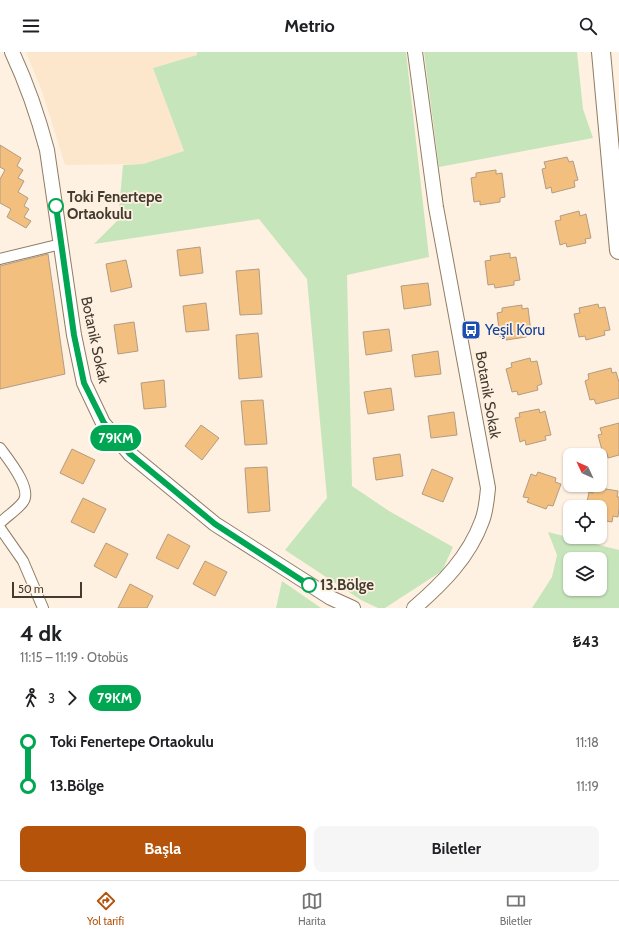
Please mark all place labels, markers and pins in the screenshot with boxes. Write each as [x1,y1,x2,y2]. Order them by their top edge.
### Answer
place label: Toki Fenertepe Ortaokulu [67,188,163,223]
marker: Toki Fenertepe Ortaokulu [48,198,64,214]
bus stop icon: Yeşil Koru [460,319,482,341]
place label: Yeşil Koru [484,321,545,339]
place label: 13.Bölge [320,576,374,594]
marker: 13.Bölge [301,577,317,593]

